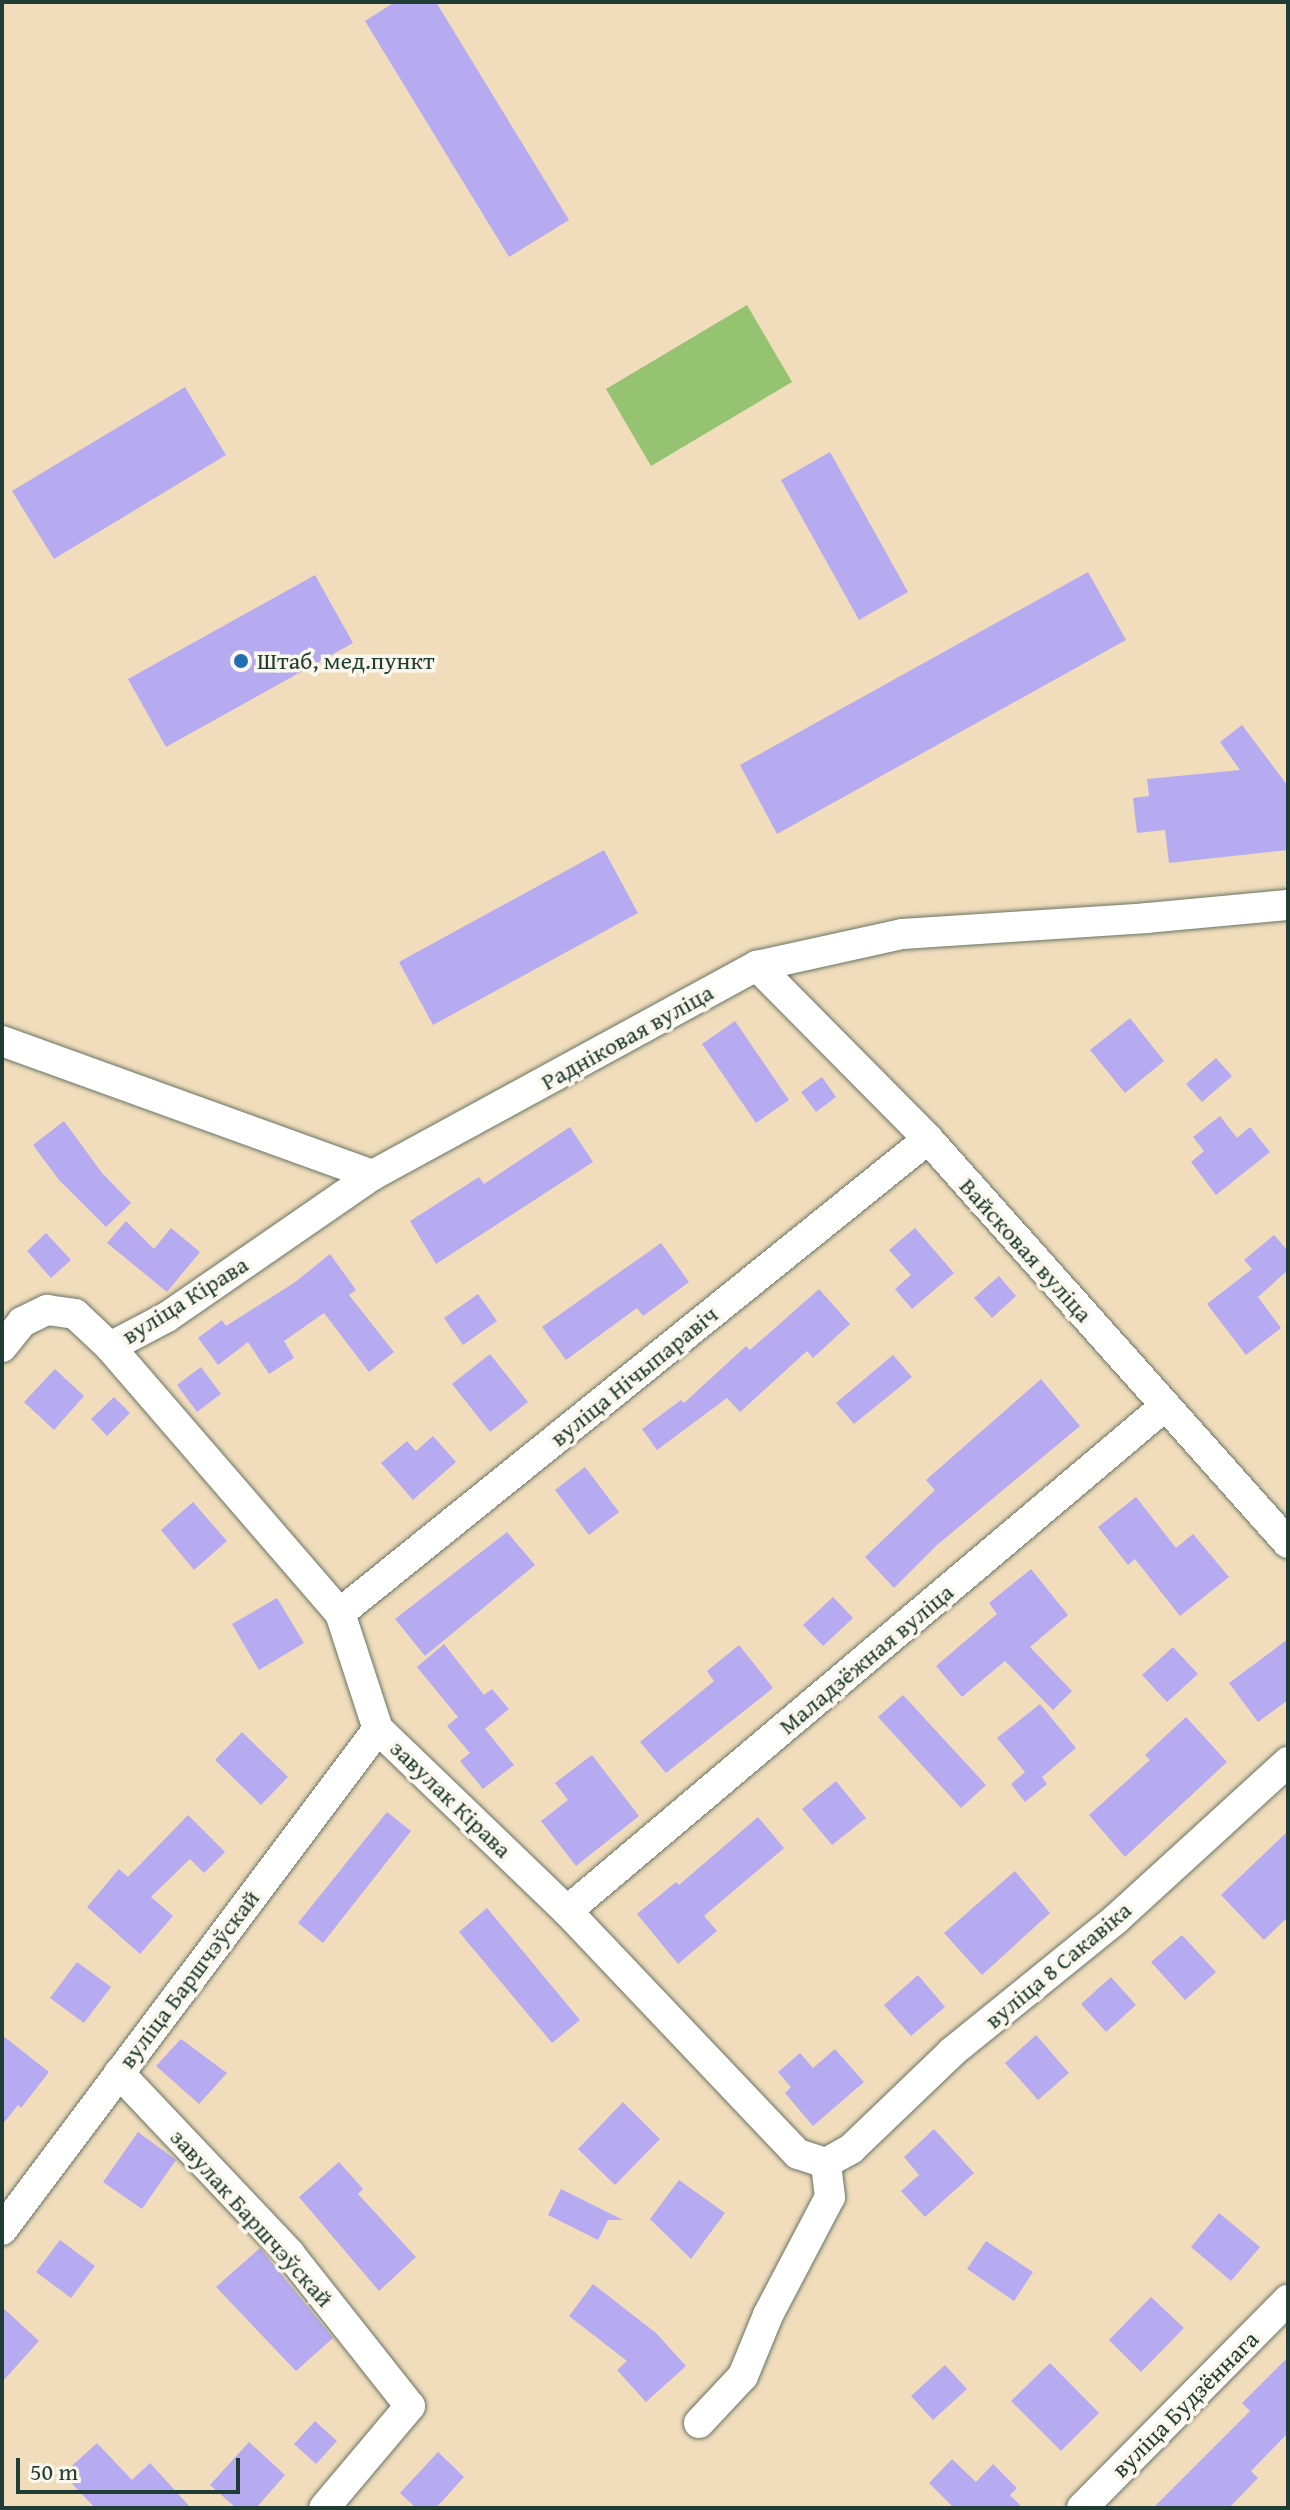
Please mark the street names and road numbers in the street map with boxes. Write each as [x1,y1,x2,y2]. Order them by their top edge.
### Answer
street label: Радніковая вуліца [536,978,718,1096]
street label: Вайсковая вуліца [954,1172,1098,1328]
street label: вуліца Кірава [117,1250,253,1350]
street label: вуліца Нічыпаравіч [544,1300,724,1452]
street label: Маладзёжная вуліца [773,1578,959,1740]
street label: завулак Кірава [384,1734,518,1864]
street label: вуліца Баршчэўскай [113,1884,265,2074]
street label: вуліца 8 Сакавіка [979,1895,1137,2035]
street label: завулак Баршчэўскай [164,2123,340,2313]
street label: вуліца Будзённага [1106,2325,1264,2483]

